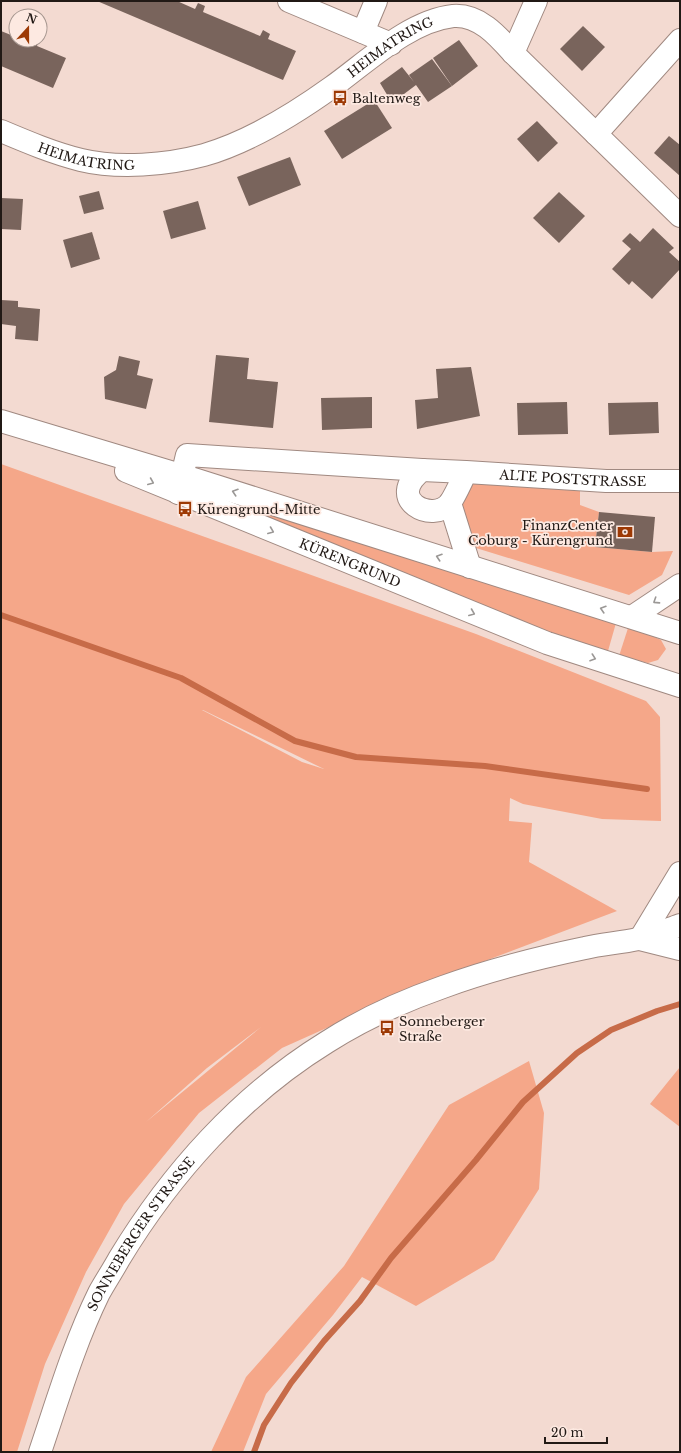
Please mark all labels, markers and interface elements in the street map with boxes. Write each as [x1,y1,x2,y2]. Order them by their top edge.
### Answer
north arrow [8,8,48,48]
text: N [24,10,40,27]
street label: HEIMATRING [344,13,436,81]
bus stop icon: Baltenweg [331,89,349,107]
place label: Baltenweg [352,90,421,107]
street label: HEIMATRING [35,139,135,174]
street label: ALTE POSTSTRASSE [498,466,646,490]
one-way arrow [148,477,155,485]
one-way arrow [232,488,239,497]
bus stop icon: Kürengrund-Mitte [176,500,194,518]
place label: Kürengrund-Mitte [197,501,320,518]
place label: FinanzCenter Coburg - Kürengrund [468,517,614,549]
bank icon: FinanzCenter Coburg - Kürengrund [616,523,634,541]
one-way arrow [268,527,275,535]
street label: KÜRENGRUND [296,535,403,591]
one-way arrow [435,553,442,562]
one-way arrow [653,597,660,604]
one-way arrow [599,605,606,614]
one-way arrow [468,608,475,616]
one-way arrow [590,653,597,662]
place label: Sonneberger Straße [399,1013,486,1045]
bus stop icon: Sonneberger Straße [378,1019,396,1037]
street label: SONNEBERGER STRASSE [84,1153,199,1314]
scale bar [545,1419,607,1445]
text: 20 m [551,1425,583,1440]

